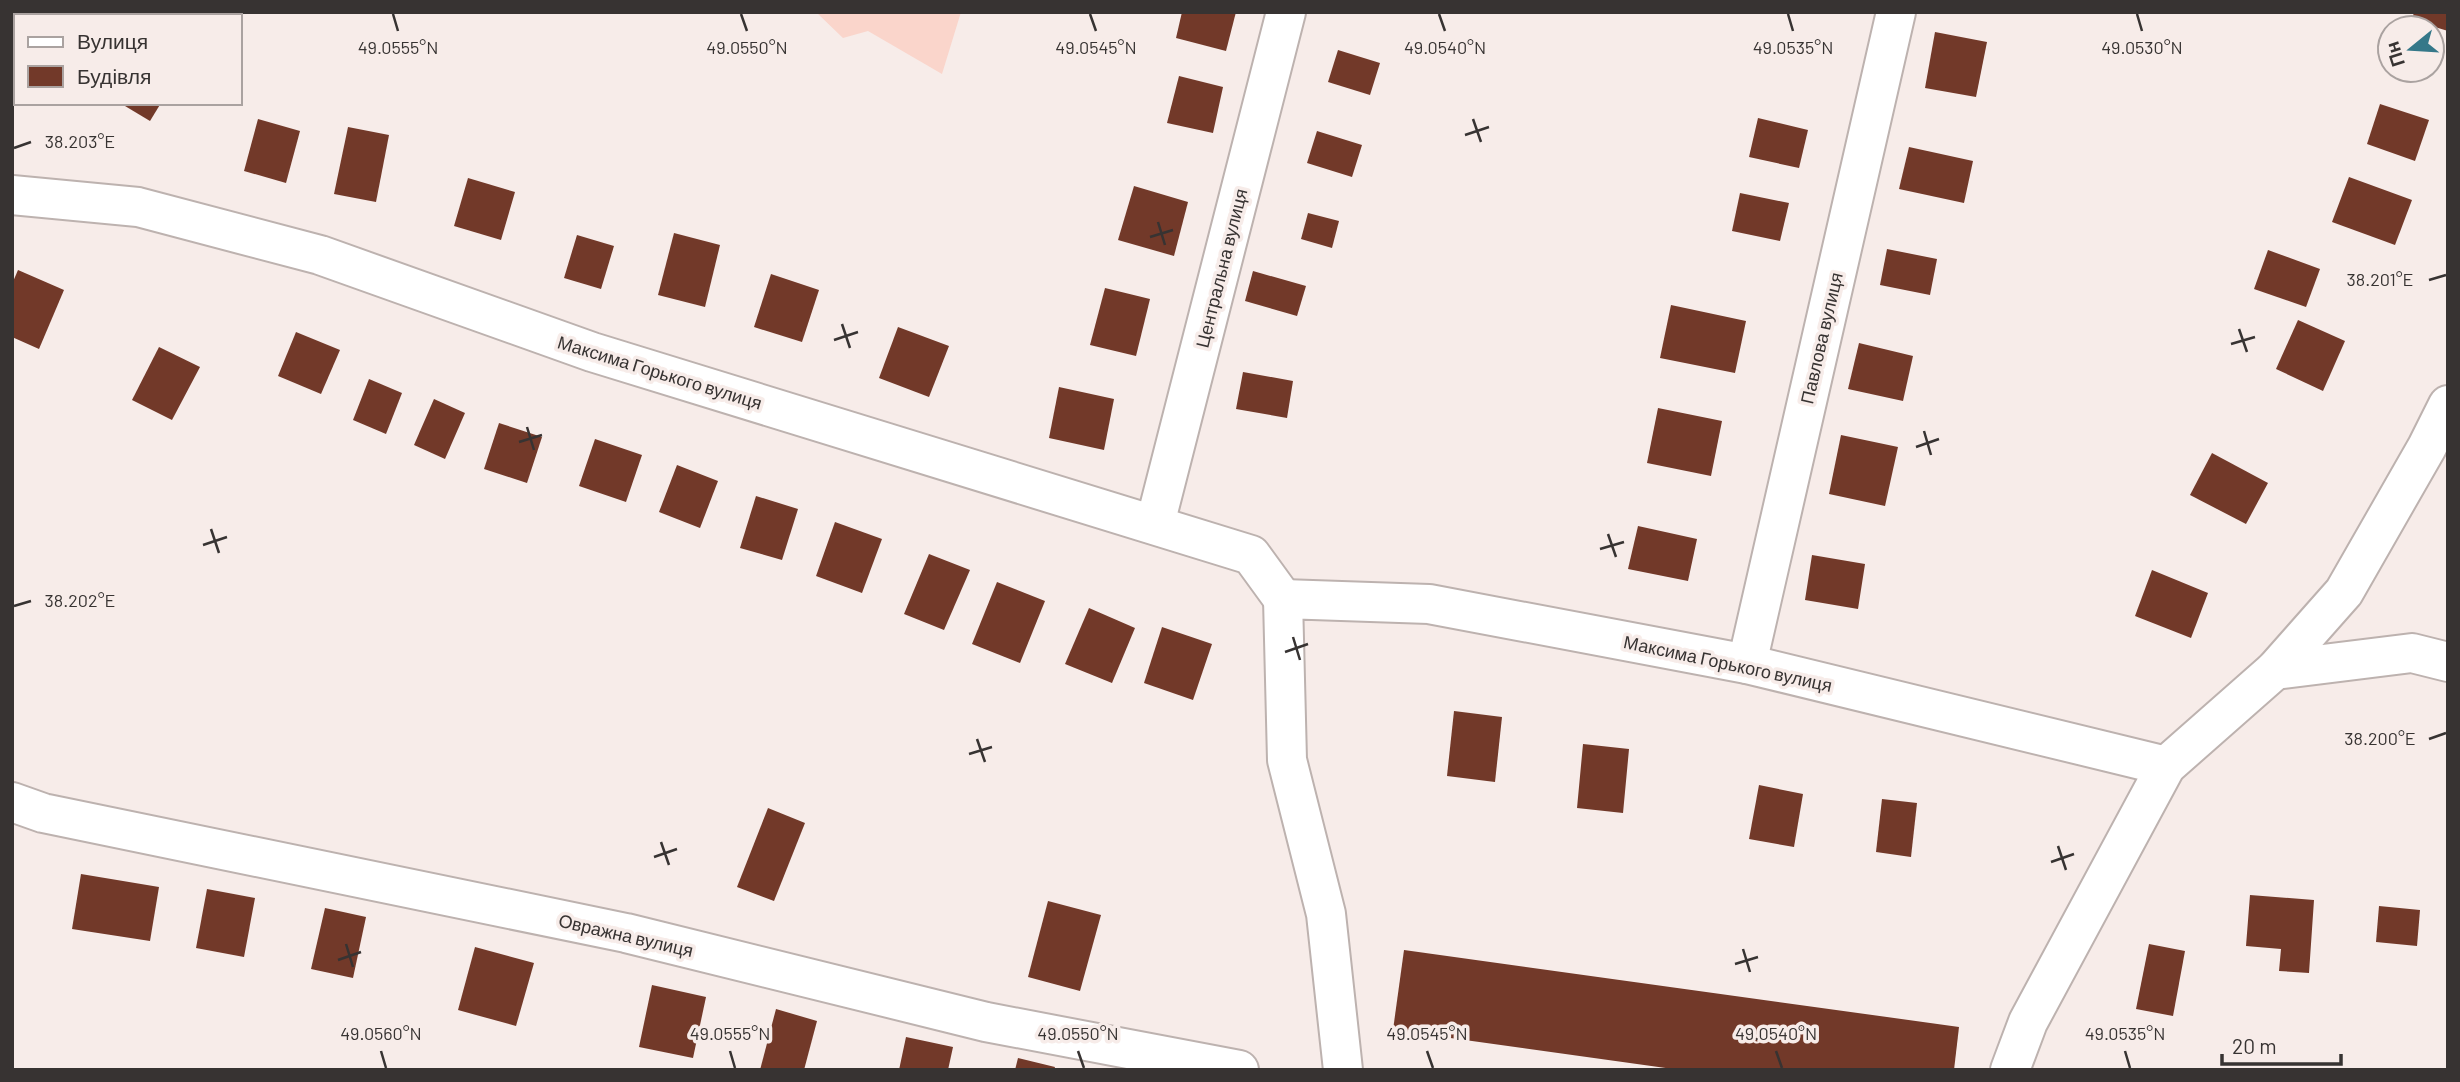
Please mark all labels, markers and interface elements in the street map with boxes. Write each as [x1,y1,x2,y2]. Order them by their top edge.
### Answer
legend [14,14,242,105]
north arrow [2376,14,2446,84]
text: Вулиця [77,28,148,53]
text: 49.0555°N [358,36,438,58]
text: 49.0550°N [706,36,788,58]
text: 49.0545°N [1055,36,1137,58]
text: 49.0540°N [1404,36,1486,58]
text: 49.0535°N [1753,36,1833,58]
text: 49.0530°N [2101,36,2183,58]
text: Пн [2380,39,2409,70]
text: Будівля [77,63,151,88]
text: 38.203°E [45,130,115,152]
street label: Центральна вулиця [1191,186,1251,350]
text: 38.201°E [2346,268,2414,290]
street label: Павлова вулиця [1795,270,1847,406]
street label: Максима Горького вулиця [555,330,765,414]
text: 38.202°E [45,589,115,611]
street label: Максима Горького вулиця [1622,630,1834,696]
text: 38.200°E [2344,727,2416,749]
street label: Овражна вулиця [556,909,696,961]
text: 49.0560°N [340,1022,422,1044]
text: 49.0555°N [690,1022,770,1044]
text: 49.0550°N [1037,1022,1119,1044]
text: 49.0545°N [1386,1022,1468,1044]
text: 49.0540°N [1735,1022,1817,1044]
text: 49.0535°N [2085,1022,2165,1044]
scale bar [2222,1023,2341,1066]
text: 20 m [2232,1033,2277,1058]

